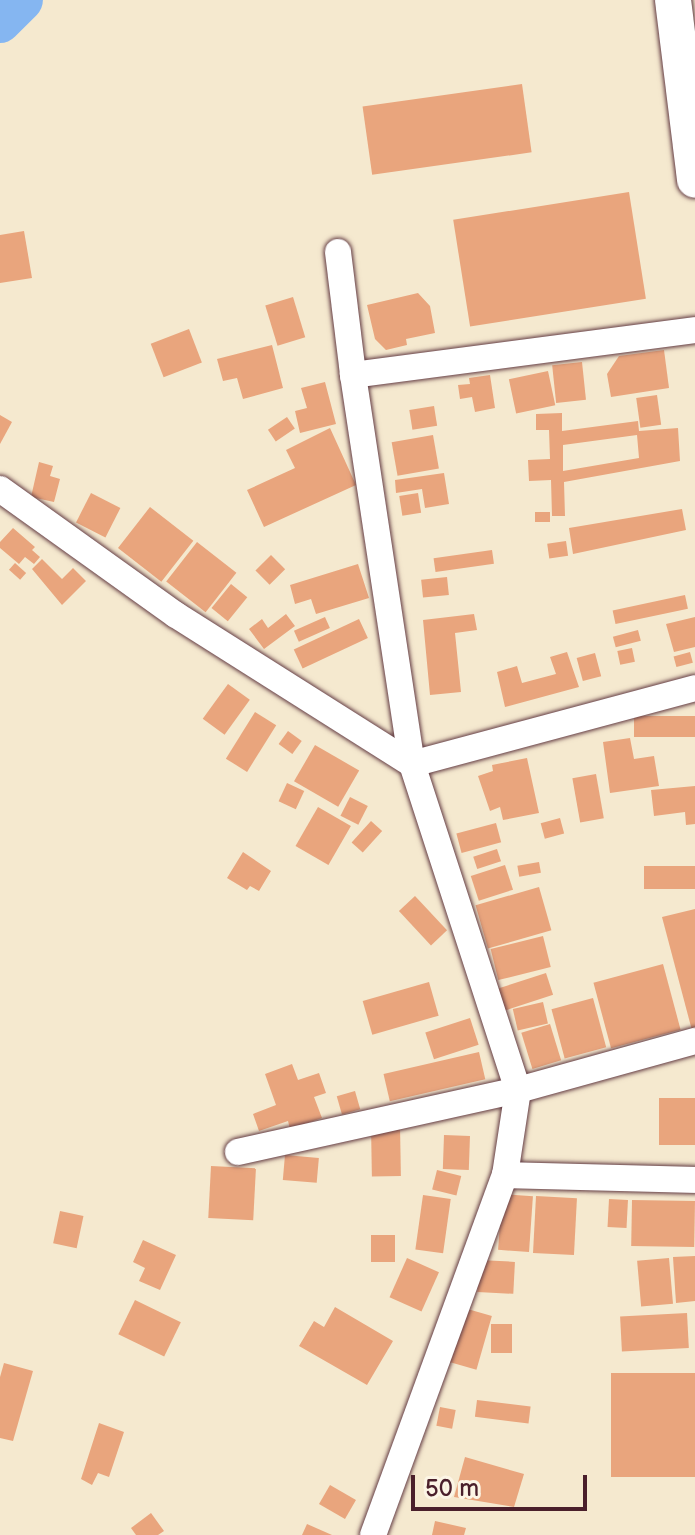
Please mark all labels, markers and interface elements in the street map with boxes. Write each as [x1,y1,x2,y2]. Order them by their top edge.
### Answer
scale bar [415,1459,591,1509]
text: 50 m [425,1474,479,1503]

